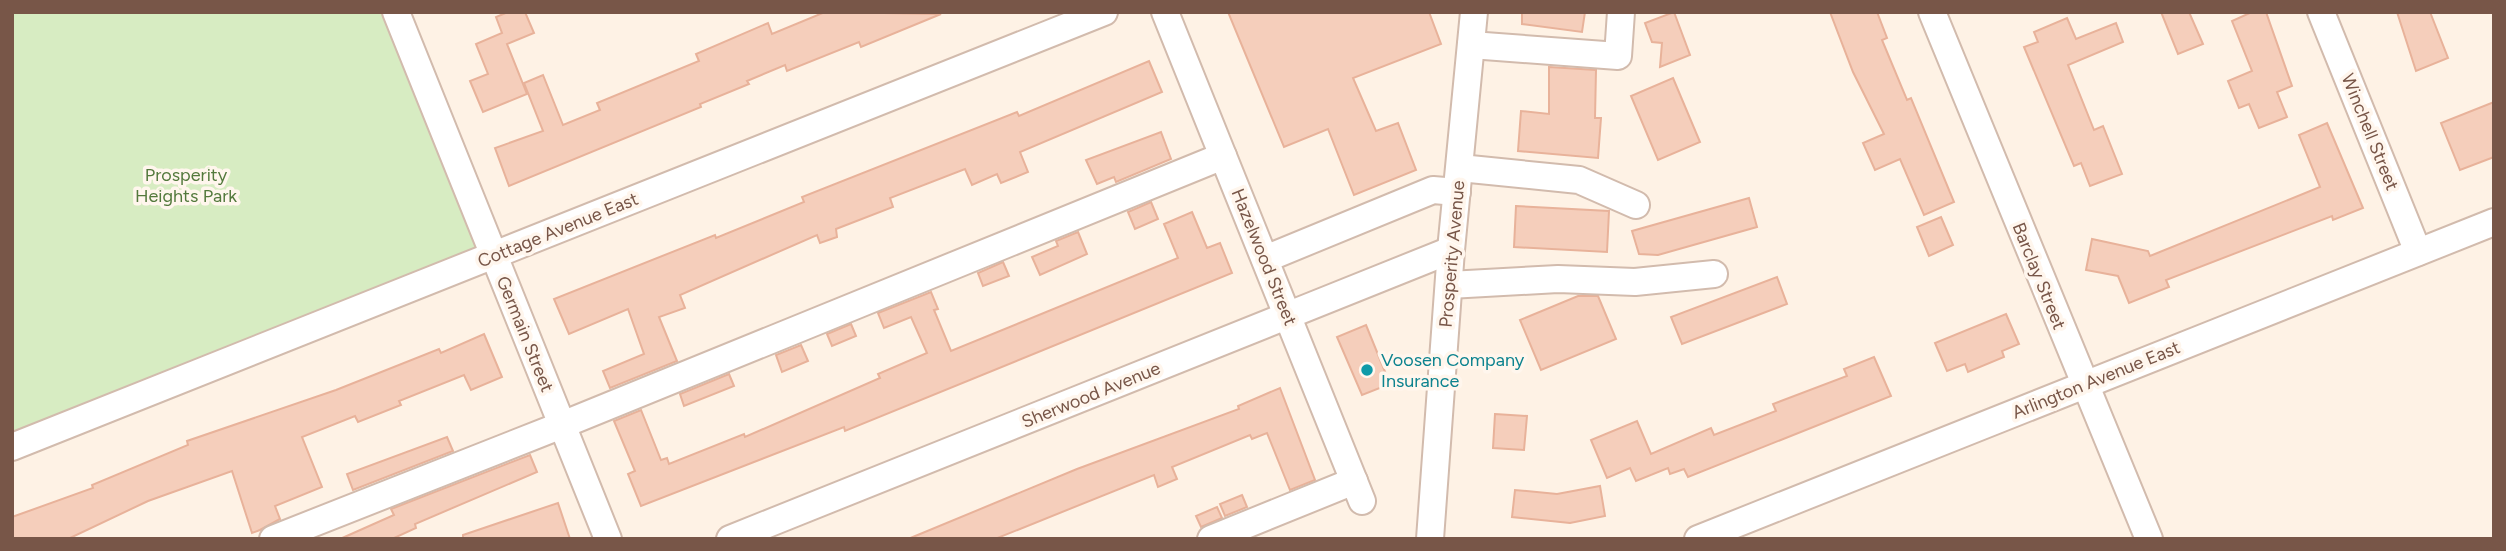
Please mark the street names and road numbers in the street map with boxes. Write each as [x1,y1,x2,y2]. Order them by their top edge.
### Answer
street label: Winchell Street [2337,70,2403,194]
street label: Prosperity Avenue [1435,179,1469,328]
street label: Hazelwood Street [1227,185,1302,329]
street label: Cottage Avenue East [474,188,642,272]
street label: Barclay Street [2008,219,2070,333]
street label: Germain Street [492,273,558,395]
street label: Arlington Avenue East [2009,336,2183,424]
street label: Sherwood Avenue [1018,357,1164,433]

